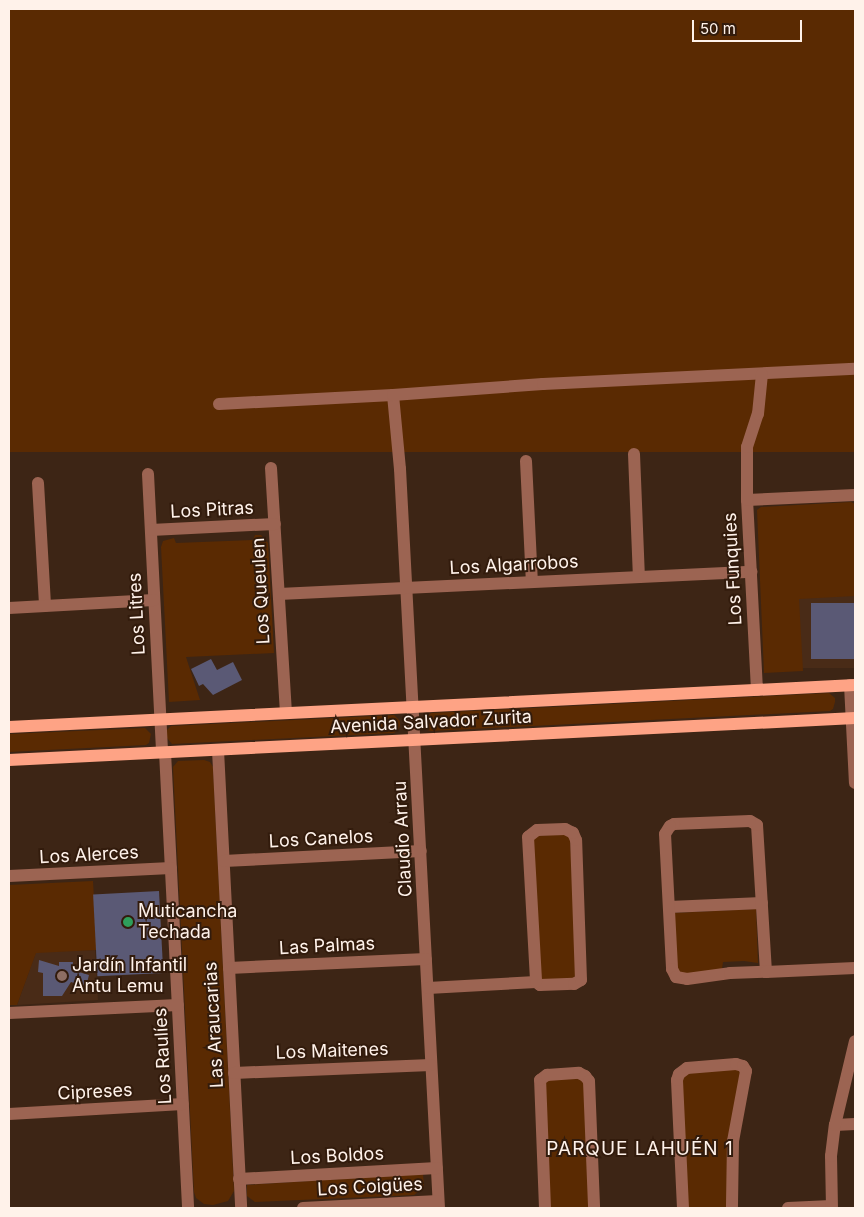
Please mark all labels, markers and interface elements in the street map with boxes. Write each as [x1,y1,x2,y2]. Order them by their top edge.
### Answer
scale bar [694,10,804,42]
text: 50 m [700,19,736,38]
street label: Los Pitras [170,497,254,523]
street label: Los Funquies [719,512,747,626]
street label: Los Queulen [247,537,275,645]
street label: Los Algarrobos [449,551,579,579]
street label: Los Litres [124,572,150,656]
street label: Avenida Salvador Zurita [330,706,532,738]
street label: Claudio Arrau [389,780,417,898]
street label: Los Canelos [268,825,374,853]
street label: Los Alerces [39,842,139,868]
place label: Muticancha Techada [138,901,237,944]
marker: Muticancha Techada [122,916,134,928]
street label: Las Palmas [278,933,376,959]
place label: Jardín Infantil Antu Lemu [72,955,187,998]
street label: Las Araucarias [200,961,228,1089]
marker: Jardín Infantil Antu Lemu [56,970,68,982]
street label: Los Raulíes [150,1007,176,1105]
street label: Los Maitenes [275,1038,389,1064]
street label: Cipreses [57,1079,133,1105]
district label: PARQUE LAHUÉN 1 [544,1138,736,1160]
street label: Los Boldos [290,1143,384,1169]
street label: Los Coigües [317,1173,423,1201]

